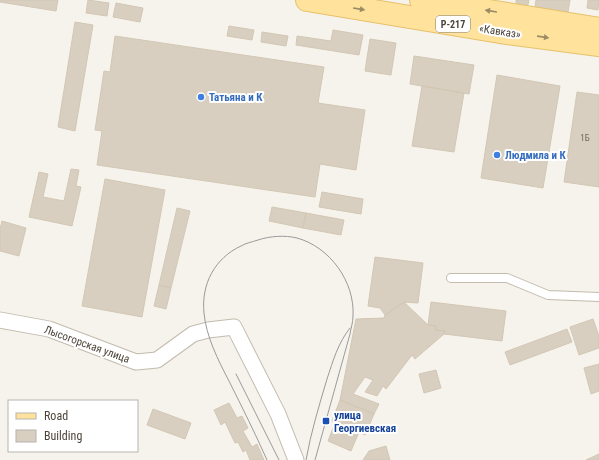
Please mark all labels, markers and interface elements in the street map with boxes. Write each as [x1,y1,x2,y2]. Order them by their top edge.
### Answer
one-way arrow [353,6,365,12]
one-way arrow [485,8,498,14]
road number: Р-217 [436,16,470,32]
street label: «Кавказ» [478,22,522,41]
one-way arrow [537,34,549,41]
place label: Татьяна и К [209,91,263,104]
marker: Татьяна и К [196,92,206,102]
house number: 1Б [580,133,590,143]
place label: Людмила и К [505,149,567,162]
marker: Людмила и К [492,150,502,160]
street label: Лысогорская улица [42,323,131,366]
legend [8,400,138,452]
text: Road [44,409,68,423]
place label: улица Георгиевская [334,409,396,435]
marker: улица Георгиевская [321,416,331,426]
text: Building [44,429,82,443]

